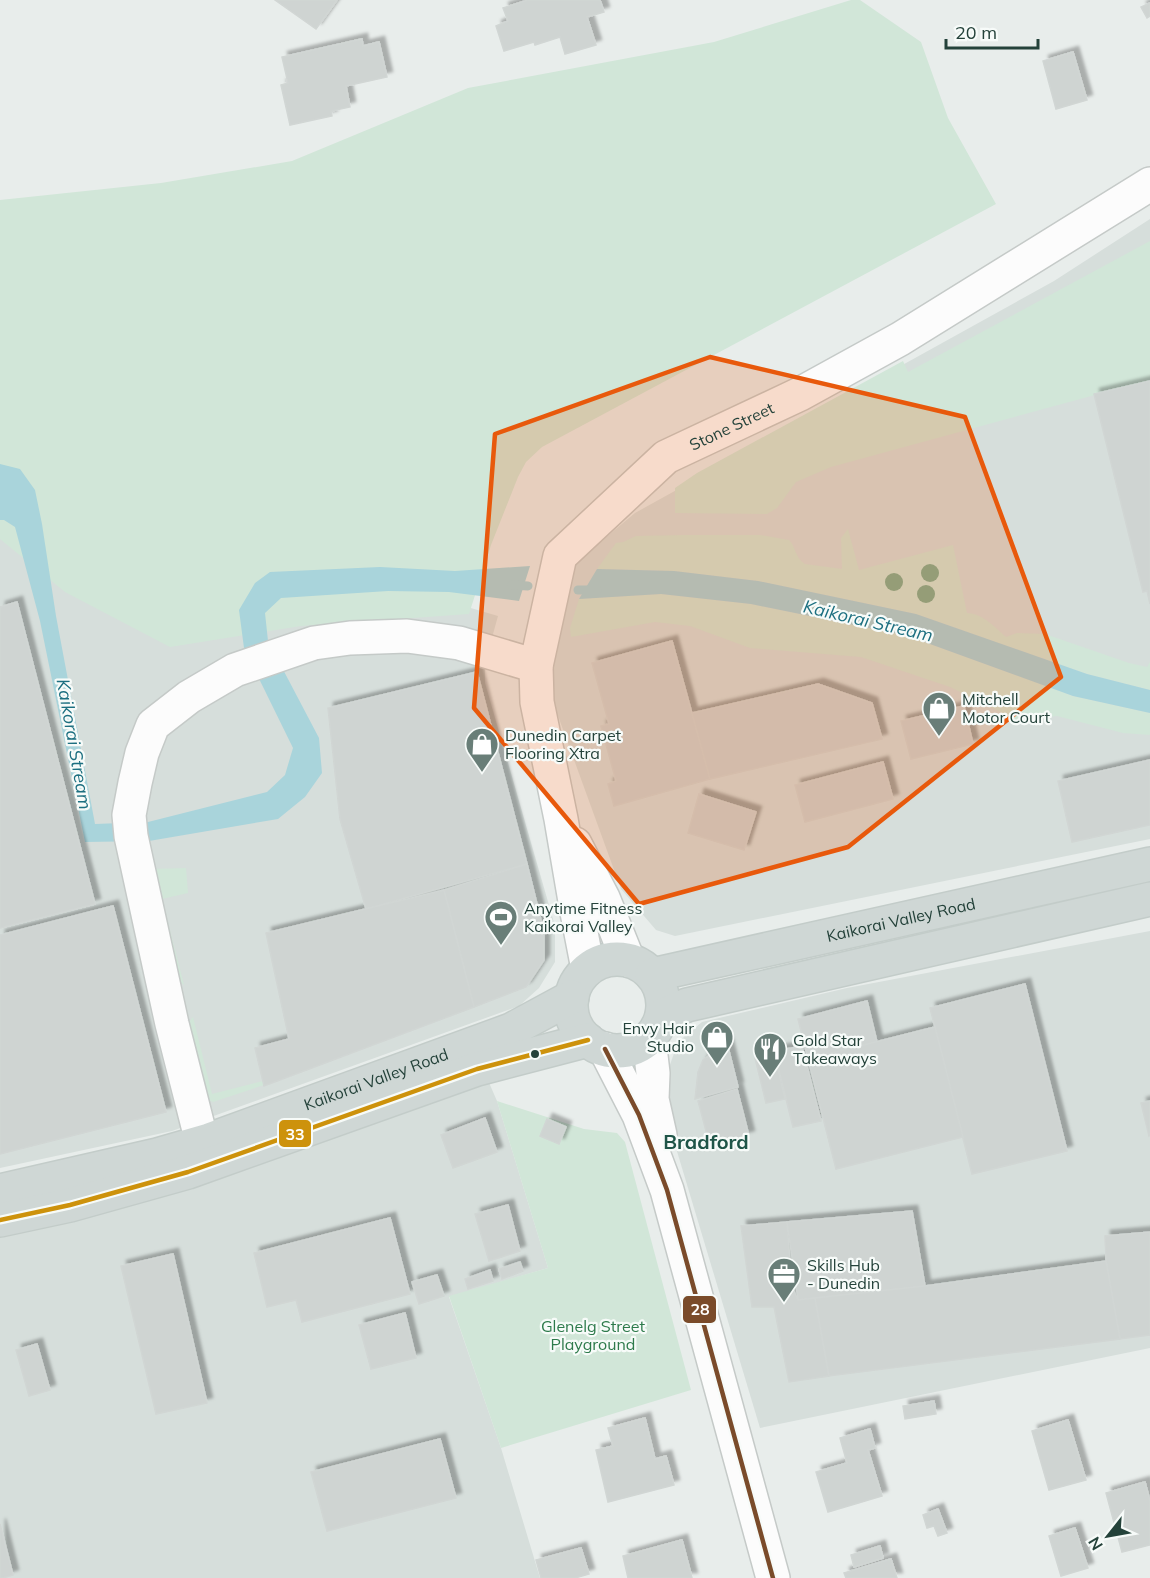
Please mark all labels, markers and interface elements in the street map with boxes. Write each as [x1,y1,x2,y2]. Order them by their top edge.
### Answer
scale bar [946,12,1038,50]
text: 20 m [955,21,997,44]
street label: Stone Street [686,398,778,455]
water label: Kaikorai Stream [801,594,935,647]
water label: Kaikorai Stream [52,677,97,811]
place label: Mitchell Motor Court [962,689,1050,727]
shop icon: Mitchell Motor Court [921,690,957,737]
place label: Dunedin Carpet Flooring Xtra [505,725,622,763]
shop icon: Dunedin Carpet Flooring Xtra [464,726,500,773]
street label: Kaikorai Valley Road [824,893,977,946]
place label: Anytime Fitness Kaikorai Valley [524,898,642,936]
sports icon: Anytime Fitness Kaikorai Valley [483,899,519,946]
place label: Envy Hair Studio [622,1018,694,1056]
shop icon: Envy Hair Studio [699,1019,735,1066]
place label: Gold Star Takeaways [793,1030,877,1068]
restaurant icon: Gold Star Takeaways [752,1031,788,1078]
street label: Kaikorai Valley Road [301,1044,451,1115]
unlabelled marker [529,1048,541,1060]
line badge: 33 [278,1119,312,1148]
text: 33 [285,1124,305,1144]
district label: Bradford [663,1129,749,1154]
place label: Skills Hub - Dunedin [807,1255,880,1293]
office icon: Skills Hub - Dunedin [766,1256,802,1303]
line badge: 28 [682,1295,717,1324]
text: 28 [690,1299,710,1319]
park label: Glenelg Street Playground [541,1316,645,1354]
north arrow [1078,1506,1138,1566]
text: N [1083,1533,1107,1554]

